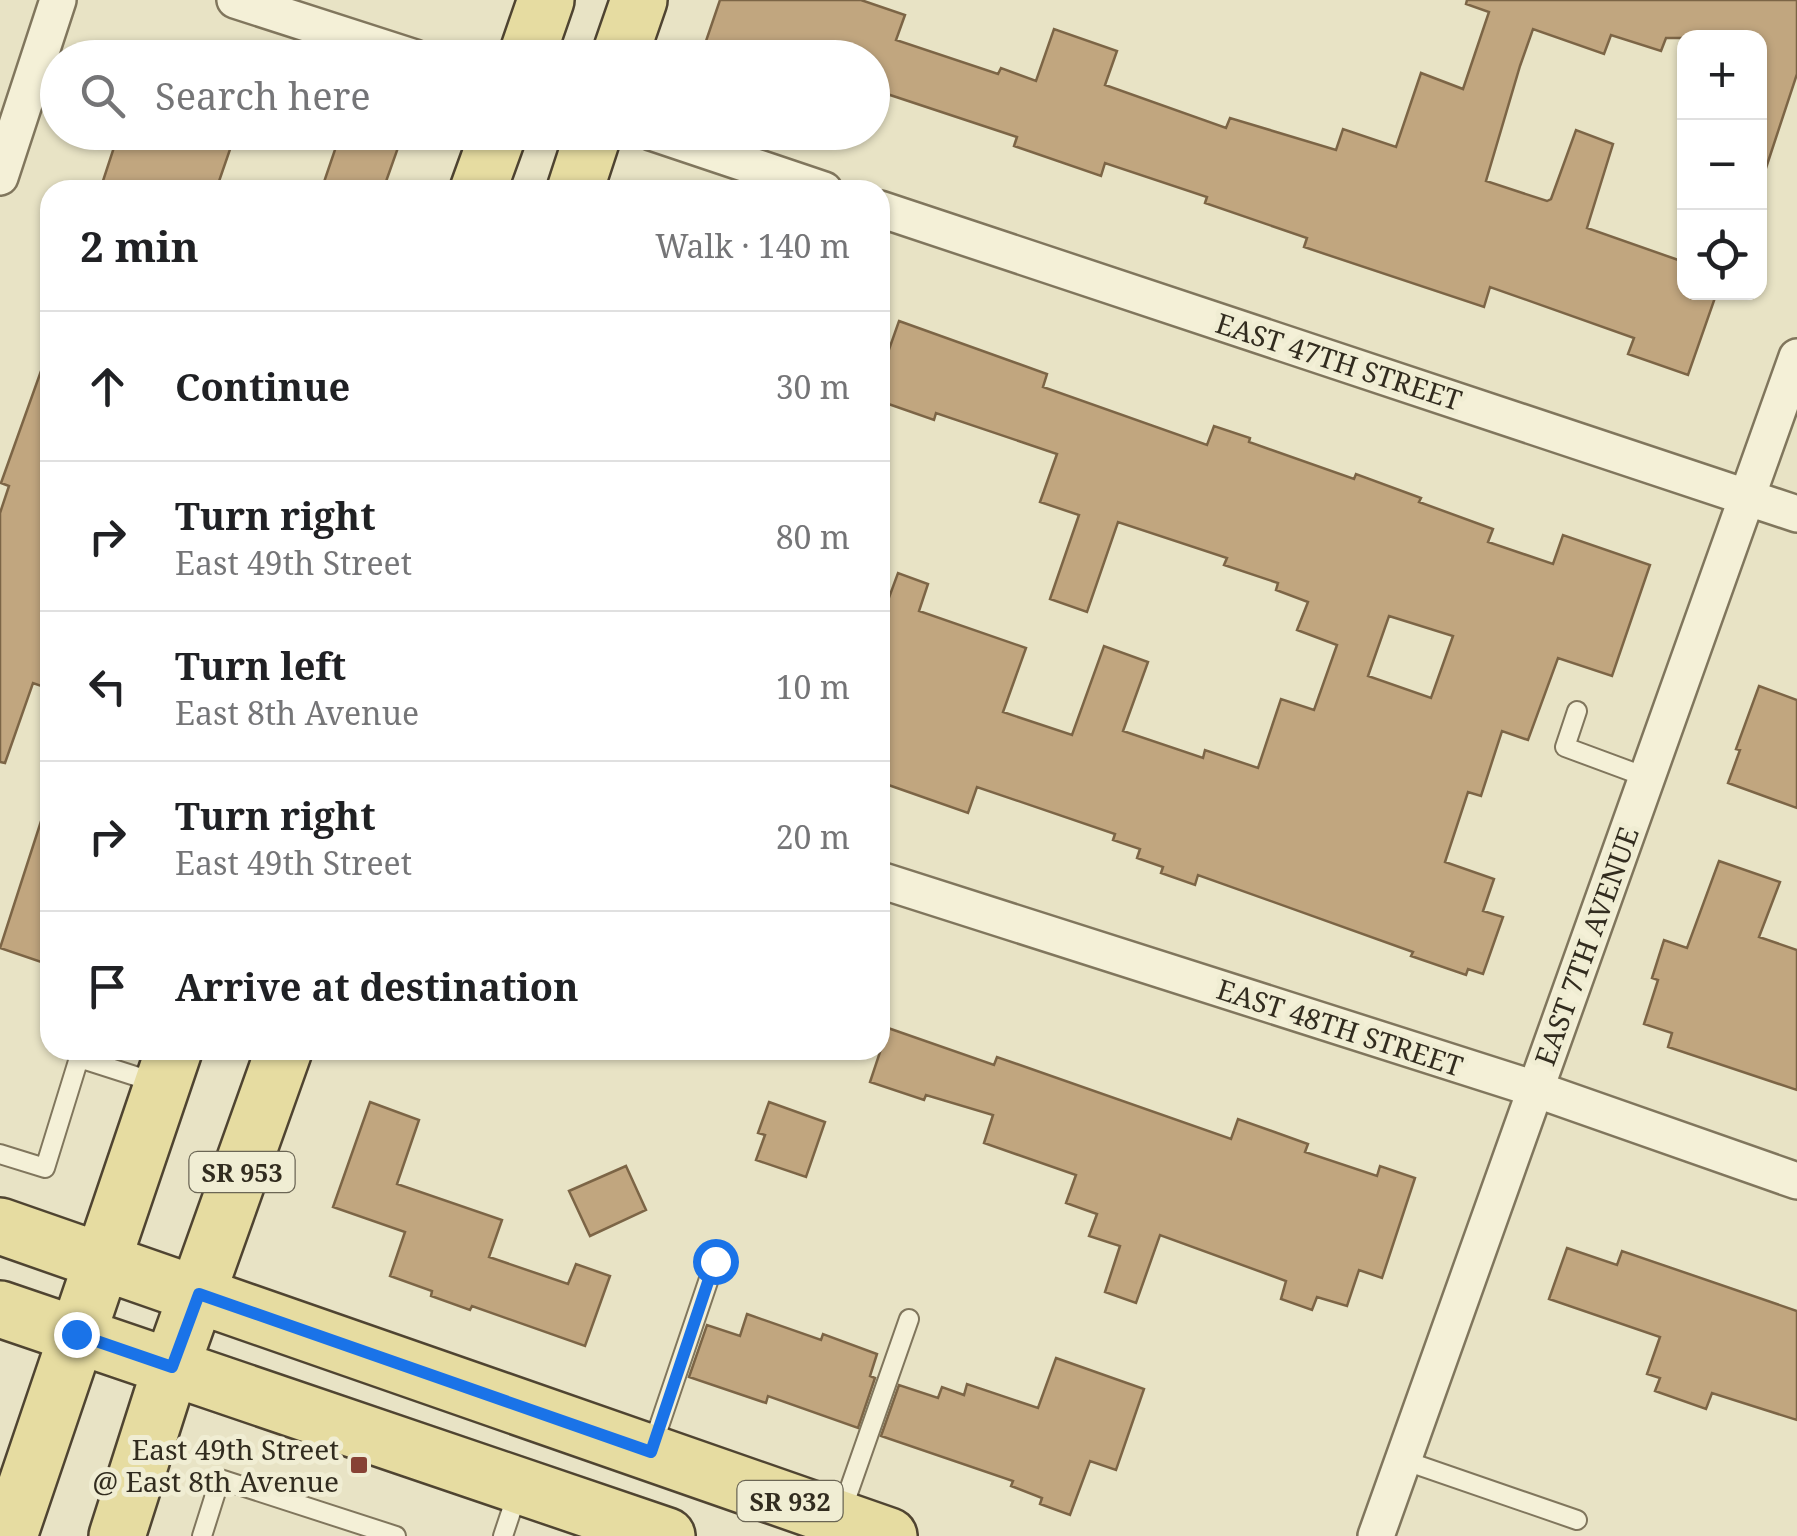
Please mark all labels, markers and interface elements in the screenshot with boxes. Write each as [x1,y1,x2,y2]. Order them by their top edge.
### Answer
map controls [1677,30,1767,300]
button: + [1677,30,1767,120]
search box [40,40,890,150]
icon: search [75,68,130,123]
text: Search here [155,69,371,121]
button: − [1677,120,1767,210]
button: locate [1677,210,1767,300]
text: 2 min [80,217,199,274]
text: Walk · 140 m [655,224,850,267]
street label: EAST 47TH STREET [1211,303,1467,419]
icon: ahead [80,359,135,414]
text: Continue [175,360,350,412]
text: 30 m [776,365,850,408]
text: Turn right [175,489,376,541]
icon: right [80,509,135,564]
text: 80 m [776,515,850,558]
text: East 49th Street [175,541,412,584]
text: Turn left [175,639,346,691]
icon: left [80,659,135,714]
text: 10 m [776,665,850,708]
text: East 8th Avenue [175,691,419,734]
text: Turn right [175,789,376,841]
icon: right [80,809,135,864]
text: 20 m [776,815,850,858]
street label: EAST 7TH AVENUE [1525,821,1647,1071]
text: East 49th Street [175,841,412,884]
icon: arrive [80,959,135,1014]
text: Arrive at destination [175,960,579,1012]
street label: EAST 48TH STREET [1212,969,1468,1085]
road number: SR 953 [190,1152,294,1192]
route start [693,1239,739,1285]
route end [54,1312,100,1358]
place label: East 49th Street @ East 8th Avenue [92,1430,339,1500]
marker: East 49th Street @ East 8th Avenue [348,1454,370,1476]
road number: SR 932 [738,1481,842,1521]

